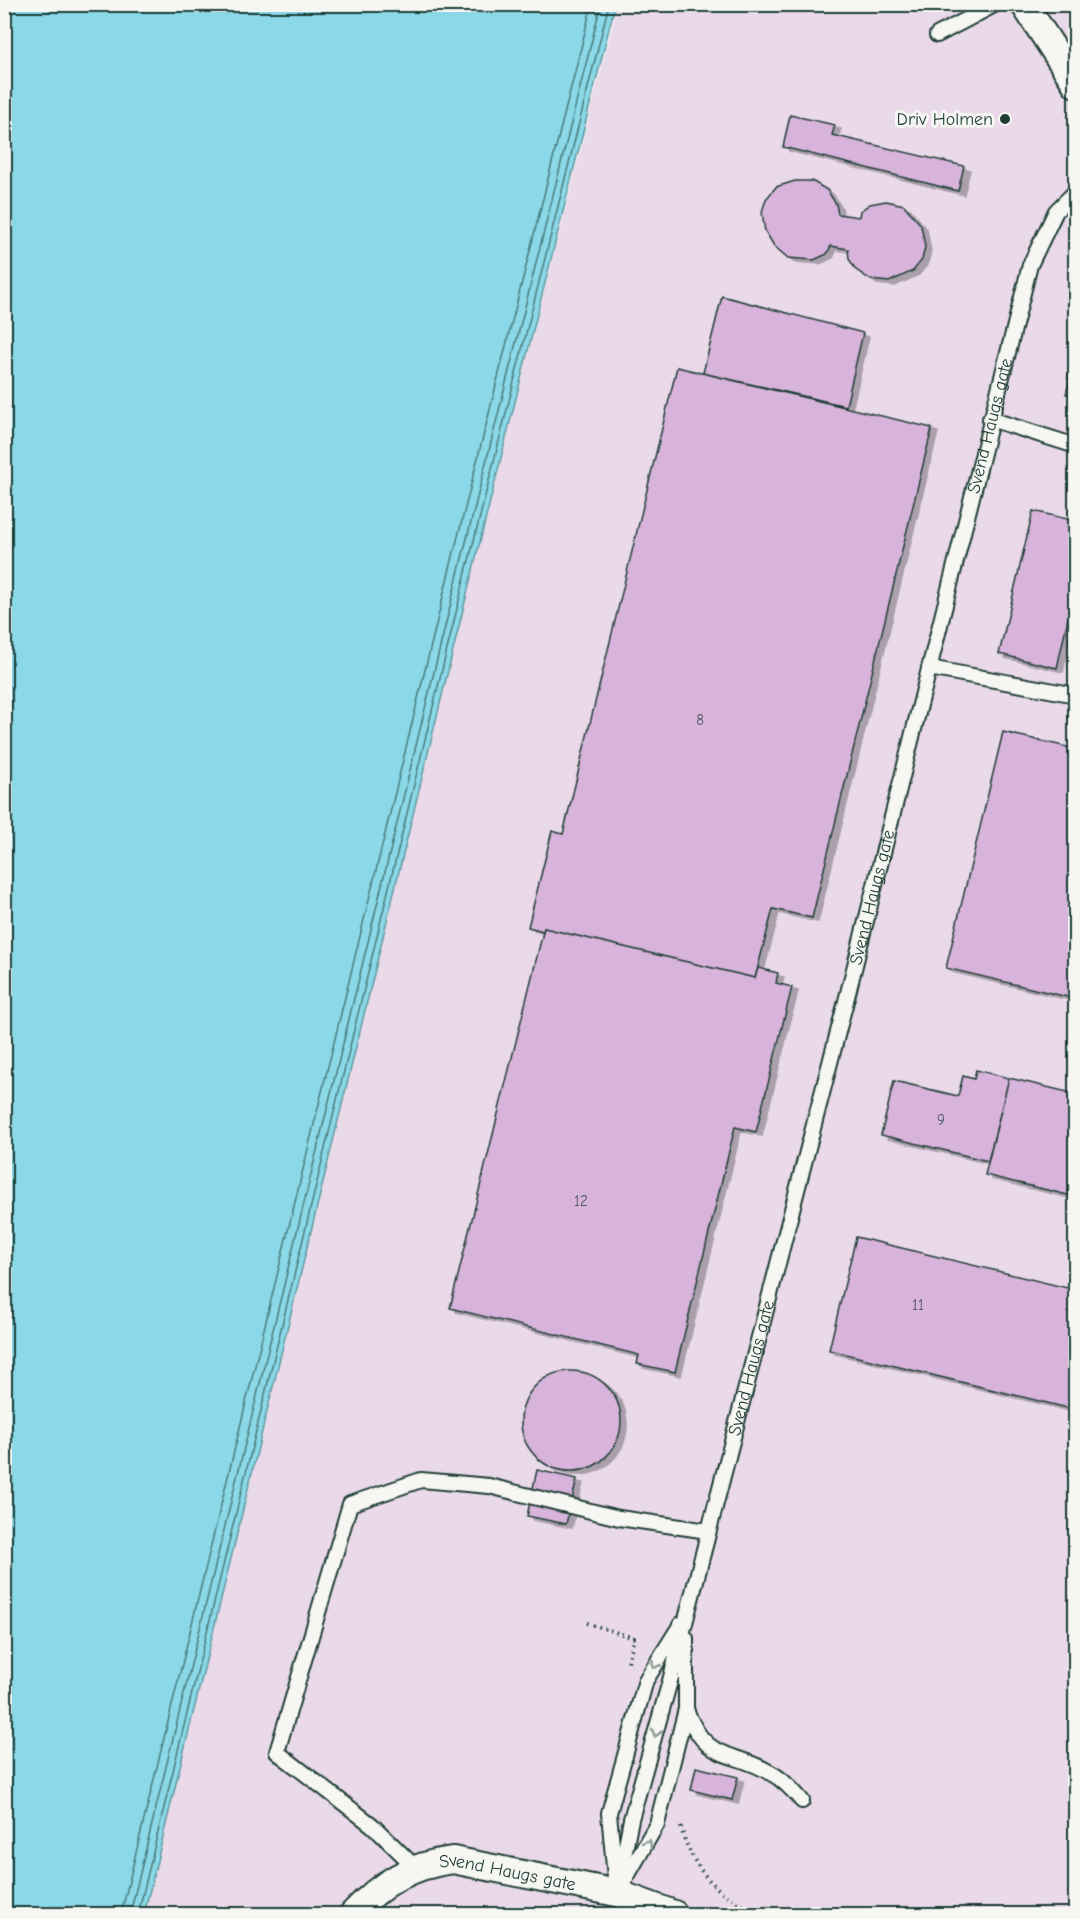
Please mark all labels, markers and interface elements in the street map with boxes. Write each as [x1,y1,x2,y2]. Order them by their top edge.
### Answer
place label: Driv Holmen [897,109,993,130]
marker: Driv Holmen [998,112,1012,126]
street label: Svend Haugs gate [963,356,1017,496]
house number: 8 [696,711,704,729]
street label: Svend Haugs gate [845,828,899,967]
house number: 9 [937,1111,945,1129]
house number: 12 [574,1192,588,1210]
house number: 11 [912,1296,924,1314]
street label: Svend Haugs gate [724,1298,779,1438]
one-way arrow [652,1658,663,1669]
one-way arrow [651,1727,663,1738]
one-way arrow [641,1838,652,1849]
street label: Svend Haugs gate [438,1850,578,1895]

